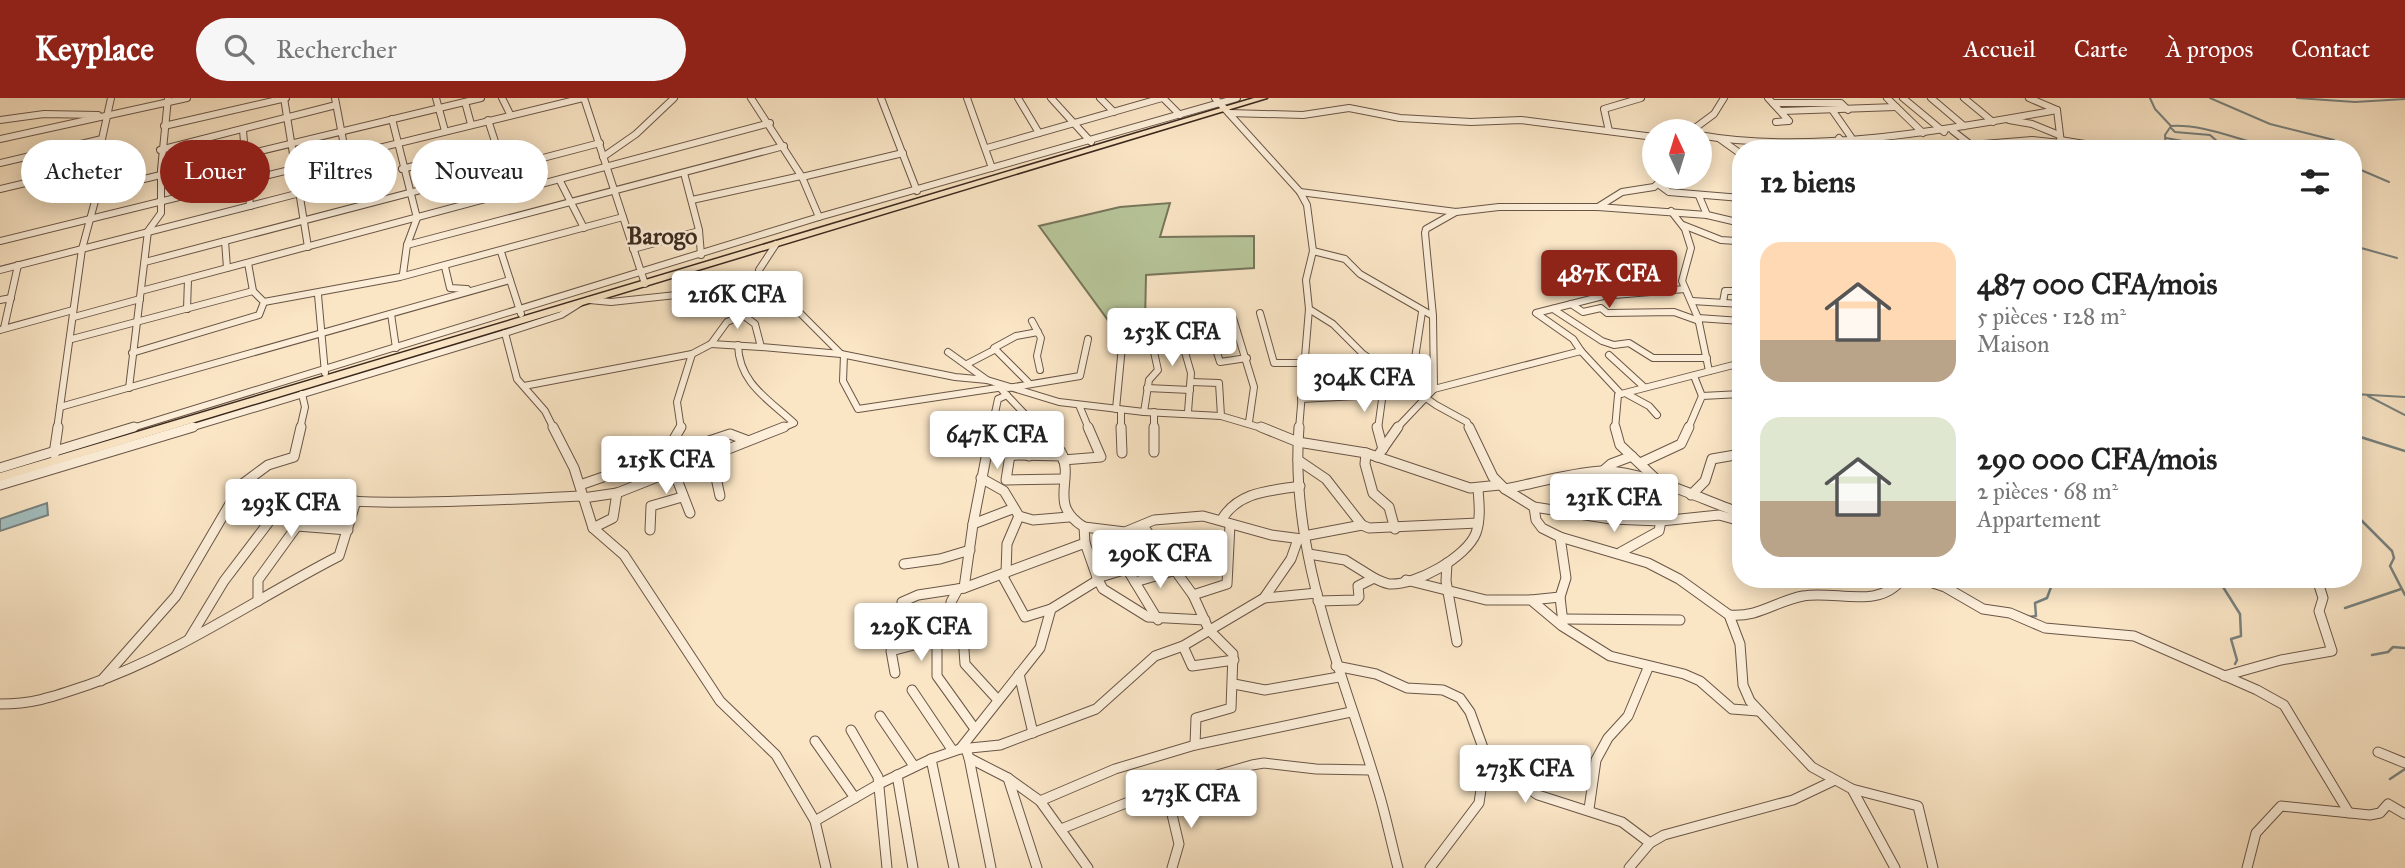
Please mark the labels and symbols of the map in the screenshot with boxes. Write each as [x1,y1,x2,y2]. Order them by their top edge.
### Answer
north arrow [1642,119,1712,189]
district label: Barogo [627,221,697,251]
pin: 487K CFA [1537,250,1681,310]
pin: 216K CFA [665,272,809,331]
pin: 253K CFA [1100,308,1244,368]
pin: 304K CFA [1292,354,1436,414]
pin: 647K CFA [925,412,1069,471]
pin: 215K CFA [594,436,738,496]
pin: 231K CFA [1542,474,1686,534]
pin: 293K CFA [219,480,363,539]
pin: 290K CFA [1088,531,1232,590]
pin: 229K CFA [849,603,993,663]
pin: 273K CFA [1453,746,1597,805]
pin: 273K CFA [1119,770,1263,830]

